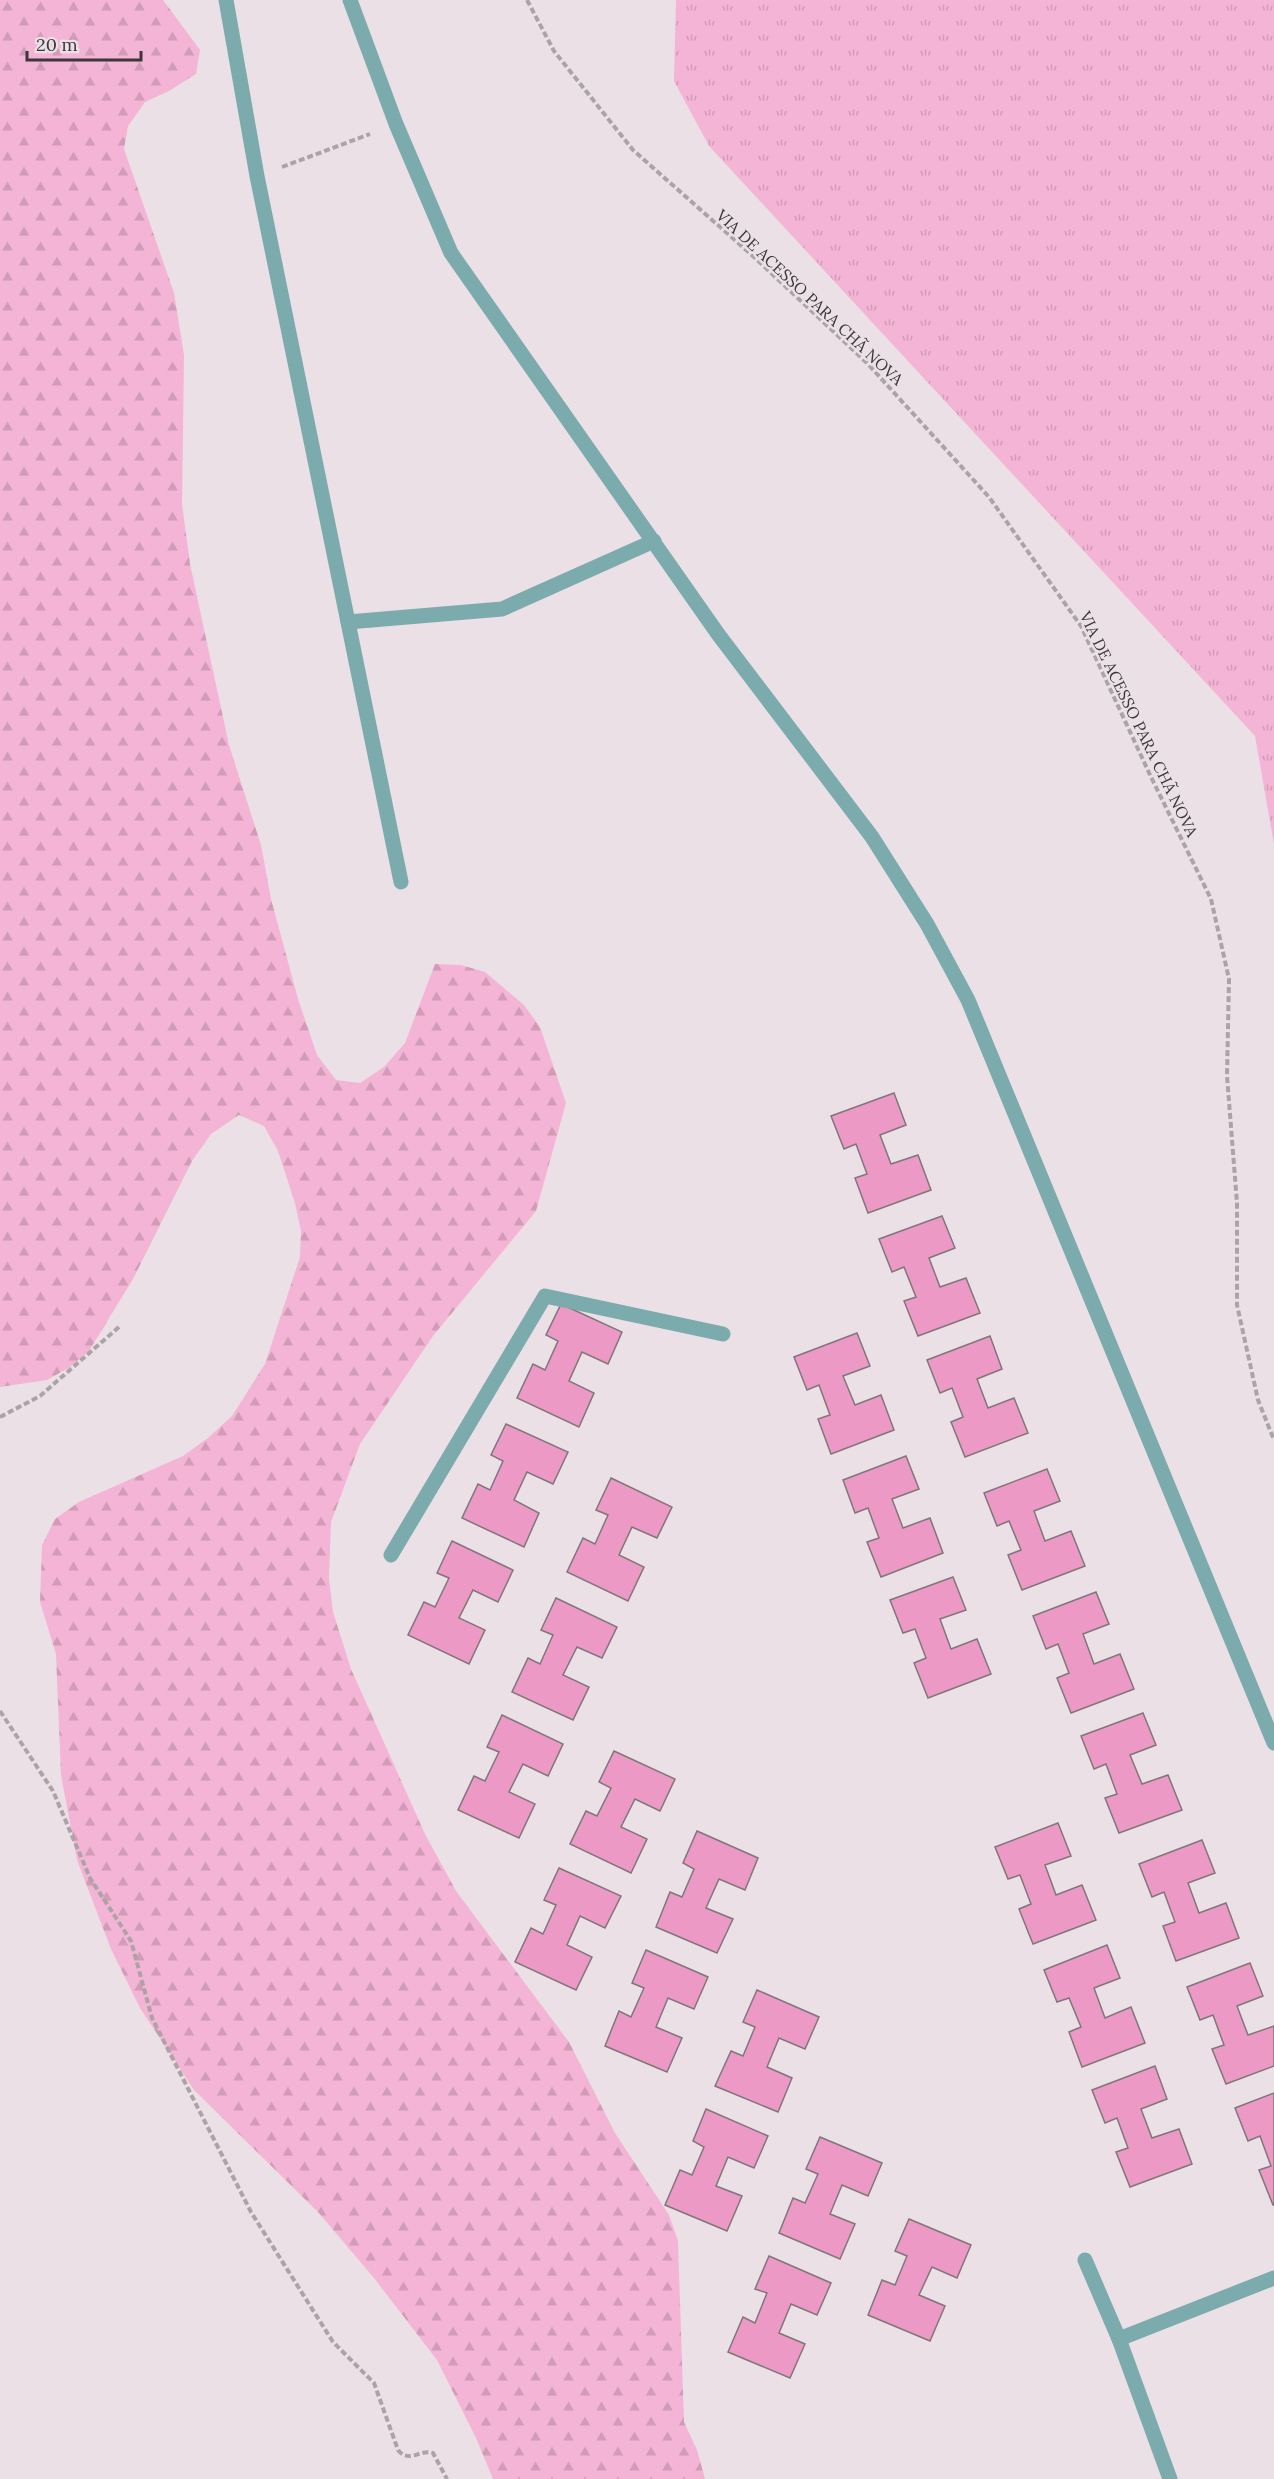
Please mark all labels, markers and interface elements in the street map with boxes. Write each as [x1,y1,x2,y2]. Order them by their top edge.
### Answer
scale bar [27,24,141,62]
text: 20 m [36,33,78,56]
street label: VIA DE ACESSO PARA CHÃ NOVA [712,204,908,390]
street label: VIA DE ACESSO PARA CHÃ NOVA [1075,607,1203,841]

